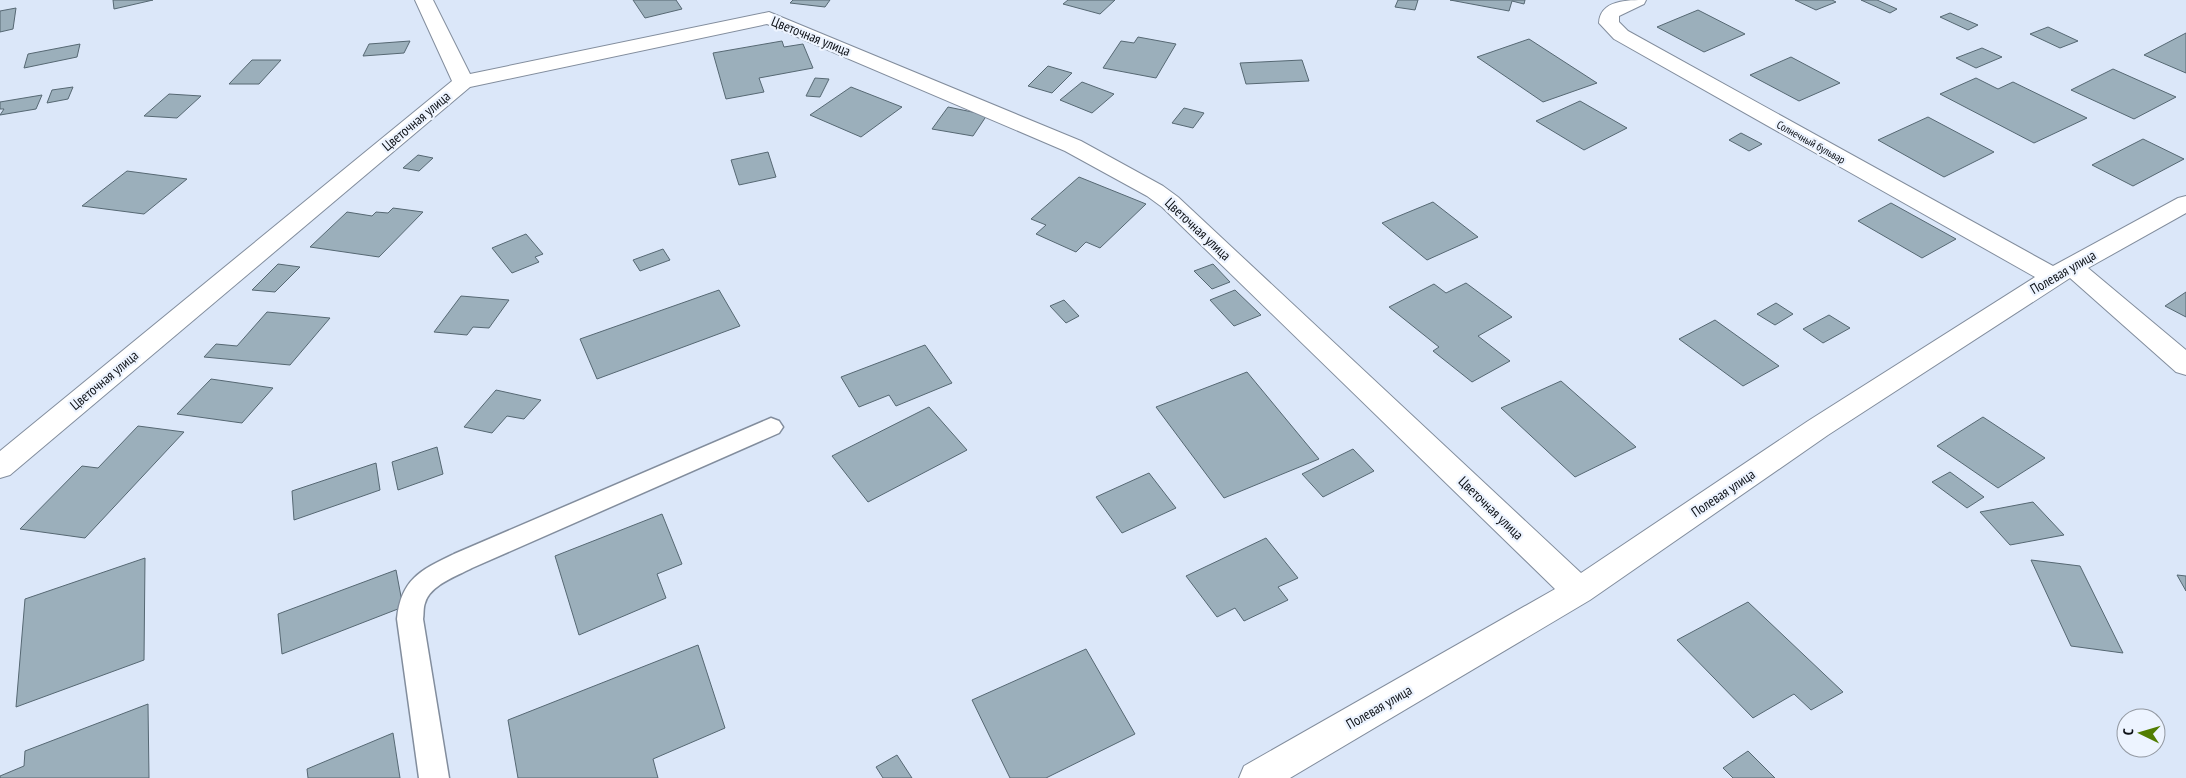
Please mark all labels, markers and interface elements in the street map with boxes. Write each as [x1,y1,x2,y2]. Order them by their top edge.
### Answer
street label: Цветочная улица [769,12,853,60]
street label: Цветочная улица [378,87,454,155]
street label: Солнечный бульвар [1774,117,1848,167]
street label: Цветочная улица [1161,194,1235,264]
street label: Полевая улица [2027,246,2099,298]
street label: Цветочная улица [66,346,142,414]
street label: Полевая улица [1688,465,1758,521]
street label: Цветочная улица [1455,472,1527,544]
street label: Полевая улица [1343,681,1415,733]
north arrow [2116,708,2166,758]
text: С [2119,727,2137,736]

